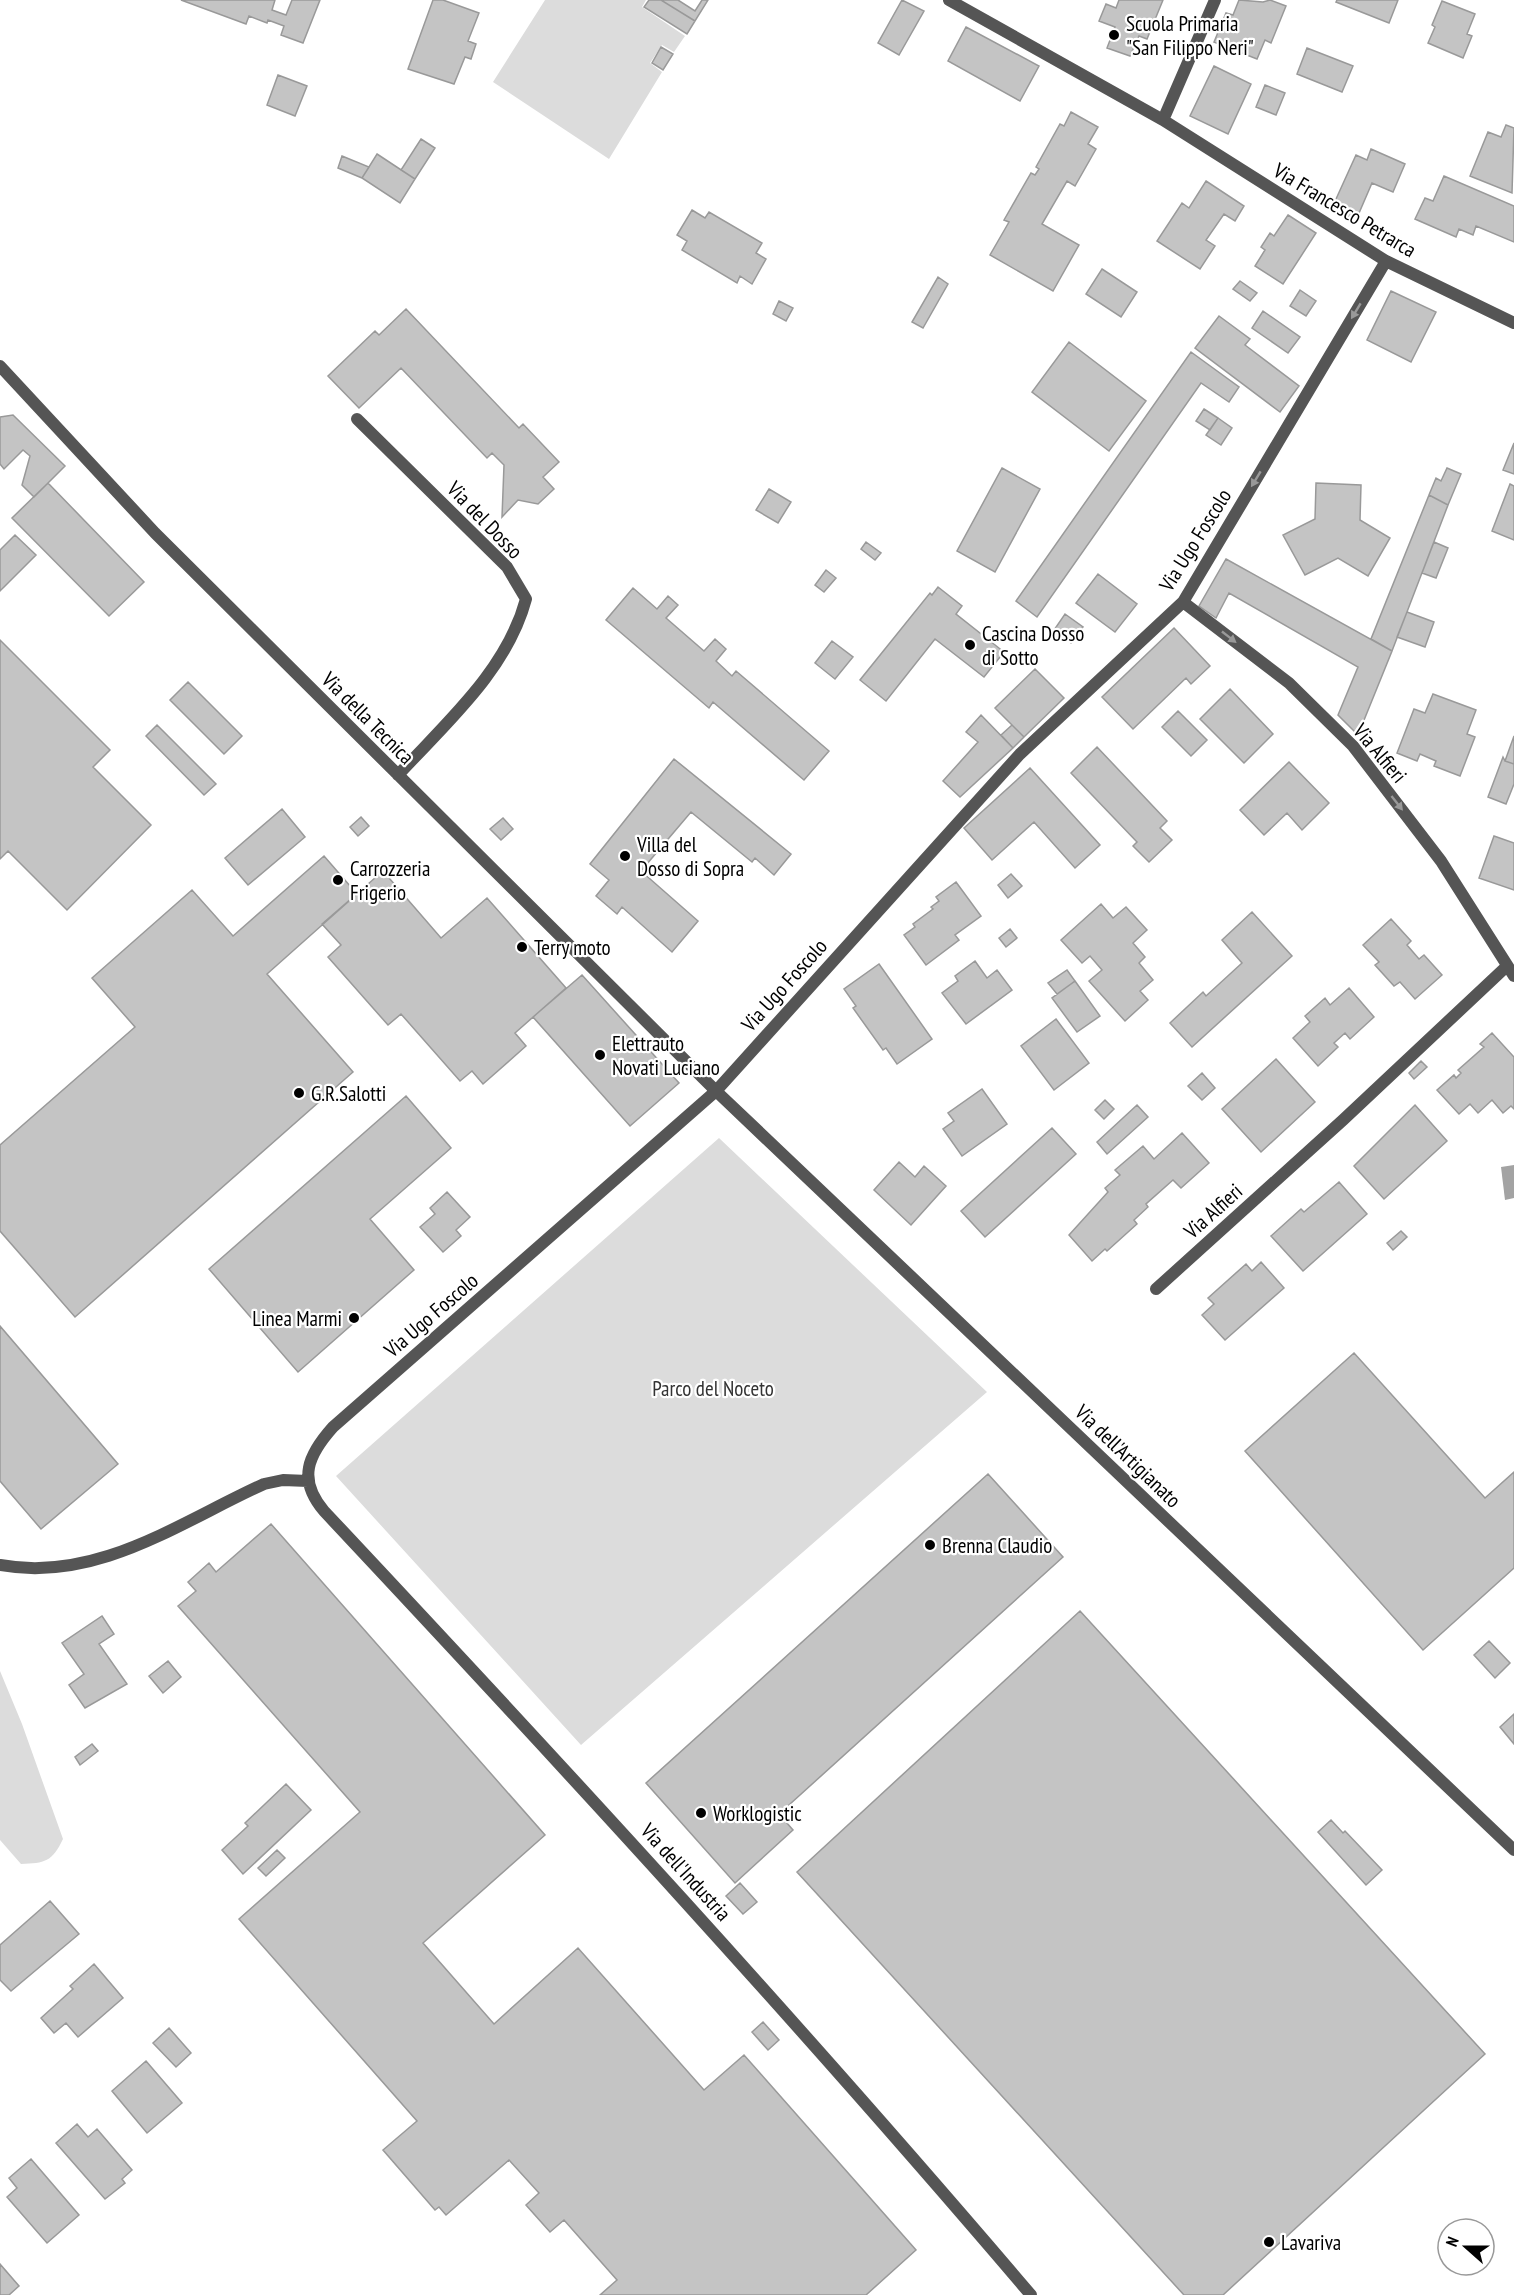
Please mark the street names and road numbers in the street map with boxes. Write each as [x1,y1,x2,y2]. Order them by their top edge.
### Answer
street label: Via Francesco Petrarca [1268,156,1421,263]
street label: Via del Dosso [441,475,529,564]
street label: Via Ugo Foscolo [1152,484,1237,597]
street label: Via della Tecnica [315,665,420,770]
street label: Via Alfieri [1347,717,1413,788]
street label: Via Ugo Foscolo [735,933,833,1038]
street label: Via Alfieri [1177,1178,1248,1245]
street label: Via Ugo Foscolo [378,1267,484,1364]
street label: Via dell'Artigianato [1069,1398,1187,1513]
street label: Via dell'Industria [634,1817,737,1927]

